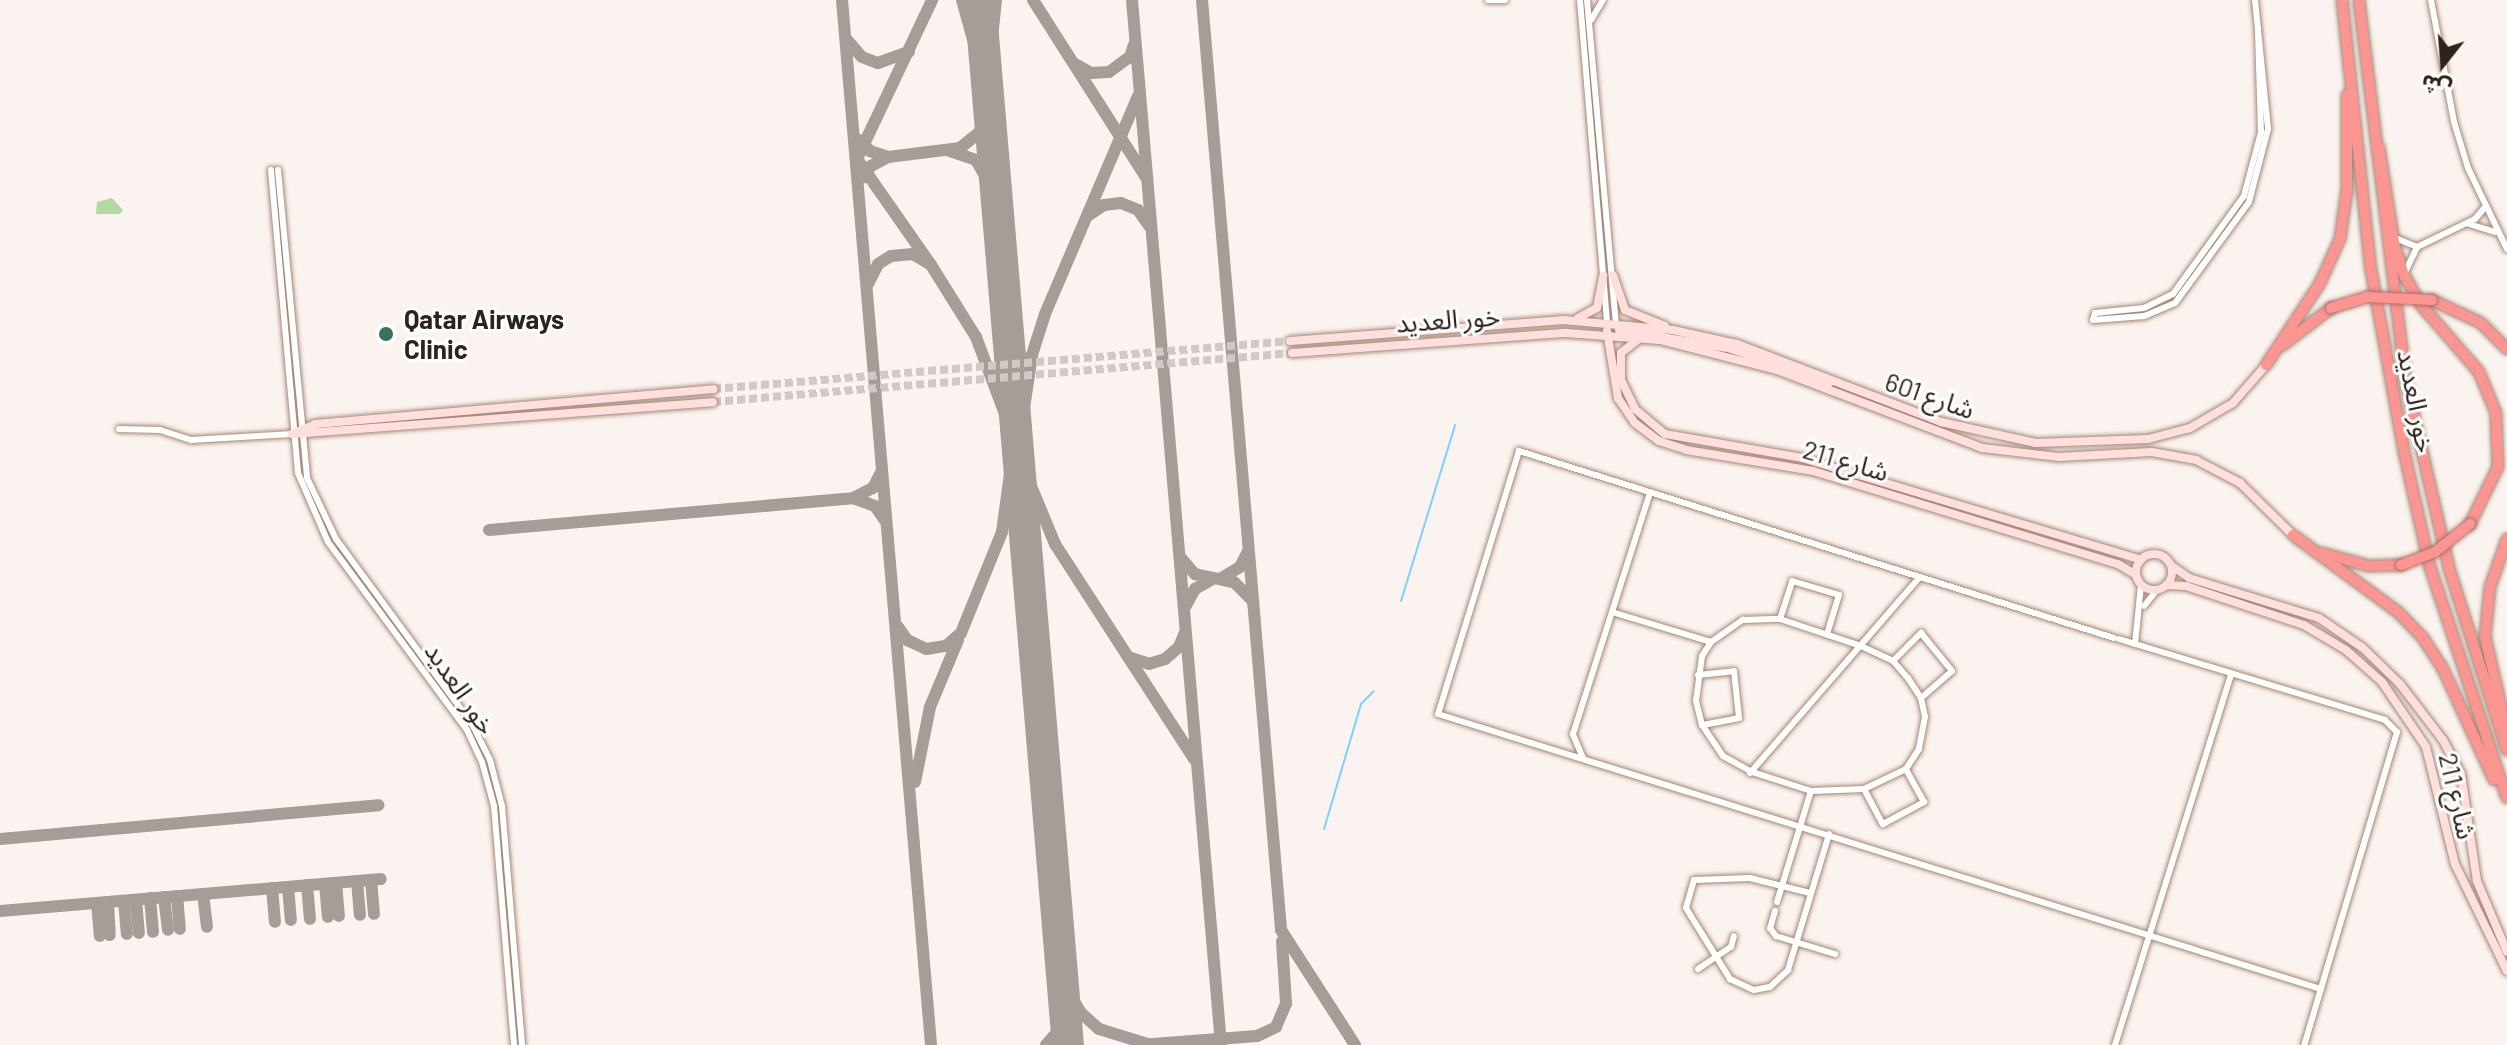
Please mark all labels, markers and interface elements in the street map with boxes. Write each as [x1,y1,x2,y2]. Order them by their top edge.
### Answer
north arrow [2403,24,2483,104]
text: ش [2418,70,2454,104]
street label: خور العديد [1395,300,1501,338]
place label: Qatar Airways Clinic [404,303,564,364]
marker: Qatar Airways Clinic [375,323,397,345]
street label: خور العديد [2392,347,2442,455]
street label: شارع 601 [1881,365,1979,425]
street label: شارع 211 [1800,433,1892,487]
street label: خور العديد [419,636,503,740]
street label: شارع 211 [2433,750,2483,842]

